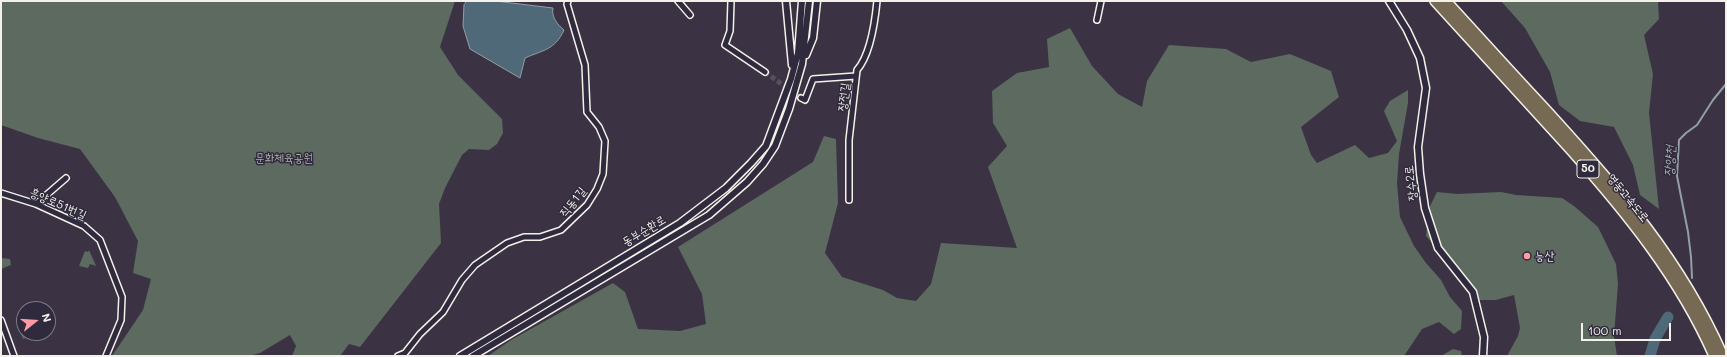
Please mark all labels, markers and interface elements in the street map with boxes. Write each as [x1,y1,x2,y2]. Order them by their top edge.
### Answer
street label: 장전길 [835,82,853,112]
water label: 장양천 [1661,145,1679,177]
park label: 문화체육공원 [255,151,313,165]
road number: 50 [1577,160,1599,178]
street label: 장수2로 [1402,164,1420,202]
street label: 영동고속도로 [1604,171,1652,225]
street label: 직동1길 [557,184,589,220]
street label: 흥양로51번길 [27,185,89,223]
street label: 동부순환로 [620,212,668,250]
place label: 능산 [1535,249,1554,263]
marker: 능산 [1522,251,1532,261]
north arrow [16,301,56,341]
text: N [39,311,55,324]
scale bar [1583,315,1673,341]
text: 100 m [1588,322,1622,338]

